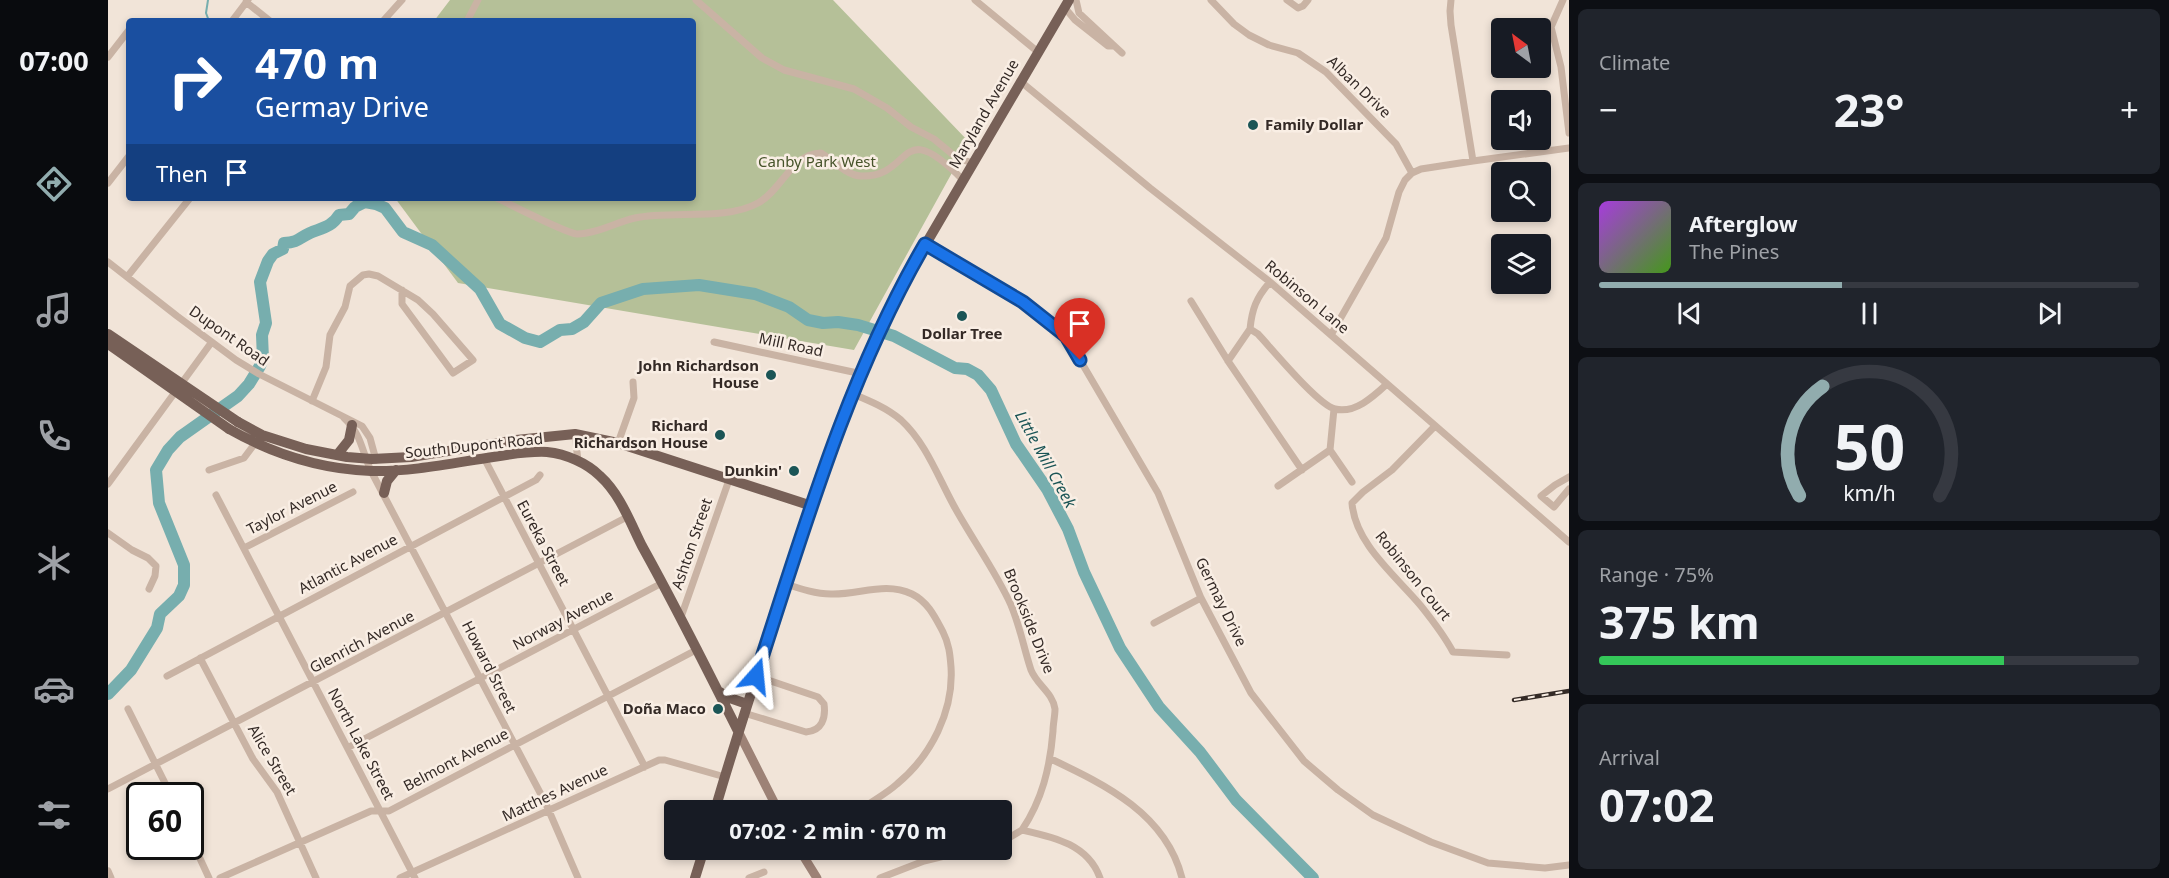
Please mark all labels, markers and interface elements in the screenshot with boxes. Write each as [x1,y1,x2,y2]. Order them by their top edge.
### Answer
north arrow [1491,18,1551,78]
map controls [1491,18,1551,294]
text: 470 m [255,34,379,91]
text: 07:00 [19,42,89,79]
icon: right [156,42,234,120]
text: Climate [1599,49,1670,76]
street label: Alban Drive [1323,51,1396,122]
street label: Maryland Avenue [944,55,1023,172]
text: 23° [1834,79,1904,140]
text: − [1599,87,1618,132]
text: + [2120,87,2139,132]
text: Germay Drive [255,88,429,125]
button: sound [1491,90,1551,150]
place label: Family Dollar [1265,114,1364,134]
marker: Family Dollar [1246,118,1260,132]
park label: Canby Park West [758,151,877,171]
icon: arrive [220,156,253,189]
text: Then [156,158,208,188]
button: search [1491,162,1551,222]
icon: directions [33,163,75,205]
text: Afterglow [1689,208,1798,238]
button: layers [1491,234,1551,294]
text: The Pines [1689,238,1779,265]
street label: Robinson Lane [1261,255,1354,337]
icon: music [33,289,75,331]
icon: previous [1673,297,1706,330]
icon: pause [1853,297,1886,330]
icon: next [2033,297,2066,330]
pin [1054,298,1105,360]
street label: Dupont Road [186,300,273,370]
icon: arrive [1063,307,1096,340]
marker: Dollar Tree [955,309,969,323]
place label: Dollar Tree [921,323,1003,343]
street label: Mill Road [757,327,825,361]
place label: John Richardson House [636,355,759,392]
marker: John Richardson House [764,368,778,382]
text: 50 [1833,403,1905,488]
water label: Little Mill Creek [1010,406,1082,513]
icon: phone [33,415,75,457]
place label: Richard Richardson House [574,415,708,452]
street label: South Dupont Road [404,428,544,462]
marker: Richard Richardson House [713,428,727,442]
place label: Dunkin' [724,460,782,480]
marker: Dunkin' [787,464,801,478]
street label: Taylor Avenue [243,476,340,538]
text: km/h [1843,478,1895,507]
street label: Ashton Street [666,495,716,592]
street label: Eureka Street [513,496,575,589]
street label: Robinson Court [1372,526,1456,625]
street label: Atlantic Avenue [294,529,401,598]
icon: climate [33,542,75,584]
street label: Germay Drive [1192,554,1252,649]
text: Range · 75% [1599,561,1714,588]
street label: Brookside Drive [1000,565,1060,676]
street label: Norway Avenue [509,584,616,654]
text: 375 km [1599,591,1760,652]
street label: Glenrich Avenue [306,605,417,677]
street label: Howard Street [458,617,522,717]
position arrow [724,644,788,708]
icon: car [33,668,75,710]
street label: North Lake Street [324,684,400,803]
place label: Doña Maco [623,698,706,718]
marker: Doña Maco [711,702,725,716]
street label: Alice Street [244,721,302,799]
street label: Belmont Avenue [399,723,512,795]
text: Arrival [1599,744,1660,771]
street label: Matthes Avenue [499,759,611,825]
text: 07:02 [1599,774,1715,835]
speed limit sign: 60 [126,782,204,860]
icon: filters [33,794,75,836]
text: 07:02 · 2 min · 670 m [729,815,947,845]

